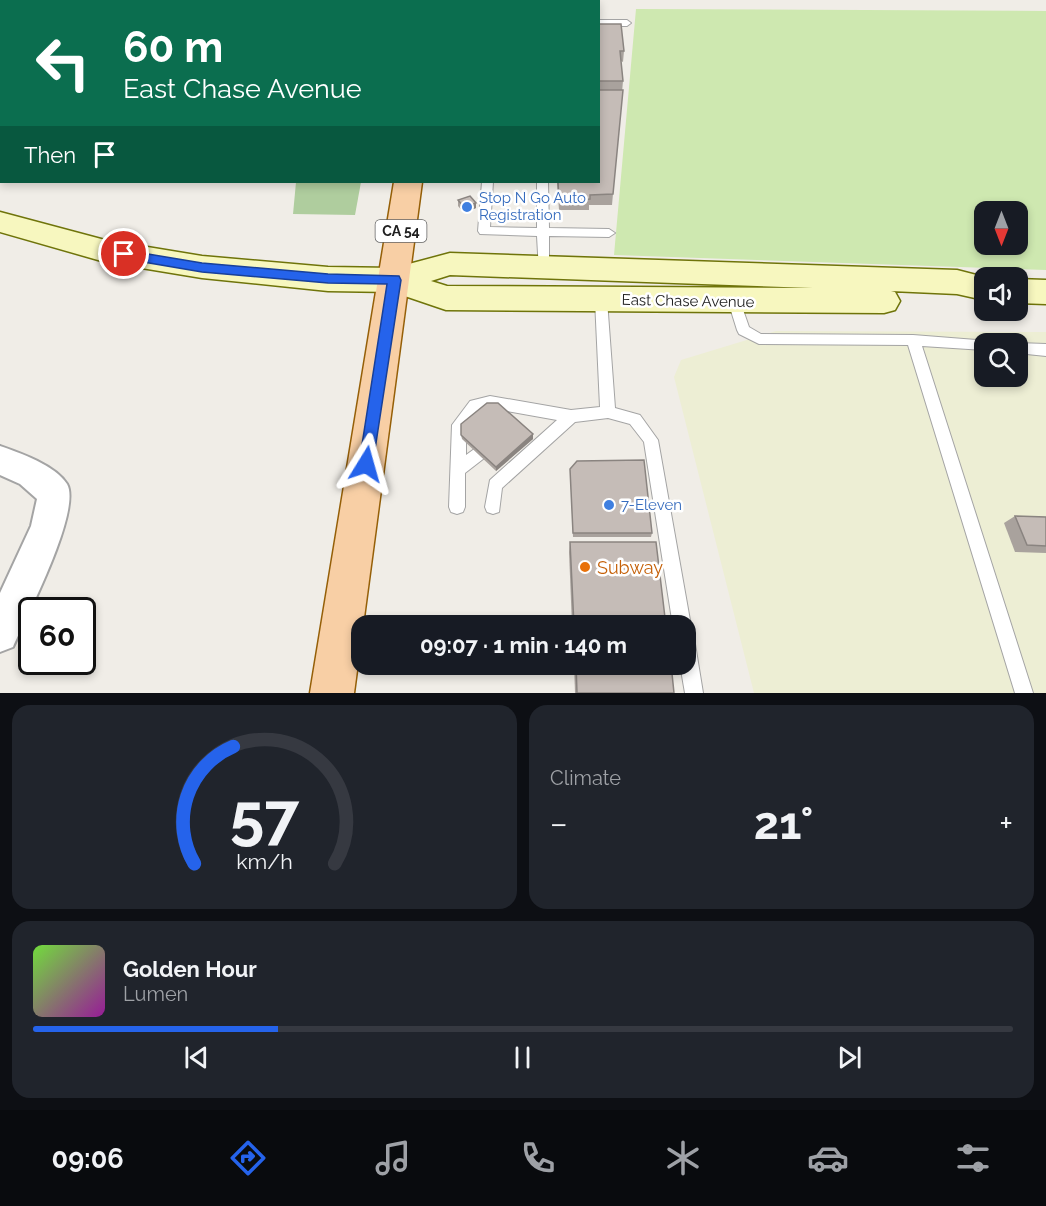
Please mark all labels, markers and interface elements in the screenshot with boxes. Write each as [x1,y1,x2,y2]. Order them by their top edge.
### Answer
text: 60 m [123,23,223,72]
icon: left [24,24,102,102]
text: East Chase Avenue [123,73,362,104]
icon: arrive [88,138,121,171]
text: Then [24,142,76,168]
place label: Stop N Go Auto Registration [479,189,586,224]
marker: Stop N Go Auto Registration [460,200,474,214]
north arrow [974,201,1028,255]
map controls [974,201,1028,387]
road number: CA 54 [376,220,426,242]
pin [98,228,149,279]
icon: arrive [107,237,140,270]
button: sound [974,267,1028,321]
street label: East Chase Avenue [622,291,755,311]
button: search [974,333,1028,387]
position arrow [334,432,398,496]
place label: 7-Eleven [621,496,682,514]
marker: 7-Eleven [602,498,616,512]
place label: Subway [597,557,663,578]
marker: Subway [578,560,592,574]
speed limit sign: 60 [18,597,96,675]
text: 09:07 · 1 min · 140 m [420,632,627,658]
text: Climate [550,766,621,790]
text: 57 [230,779,300,853]
text: 21° [754,797,813,850]
text: − [550,804,568,843]
text: + [999,804,1013,843]
text: km/h [236,849,293,874]
text: Golden Hour [123,956,257,982]
text: Lumen [123,982,188,1006]
icon: previous [180,1041,213,1074]
icon: pause [506,1041,539,1074]
icon: next [833,1041,866,1074]
icon: directions [227,1137,269,1179]
icon: music [372,1137,414,1179]
icon: phone [517,1137,559,1179]
icon: climate [662,1137,704,1179]
icon: car [807,1137,849,1179]
icon: filters [952,1137,994,1179]
text: 09:06 [52,1143,124,1174]

